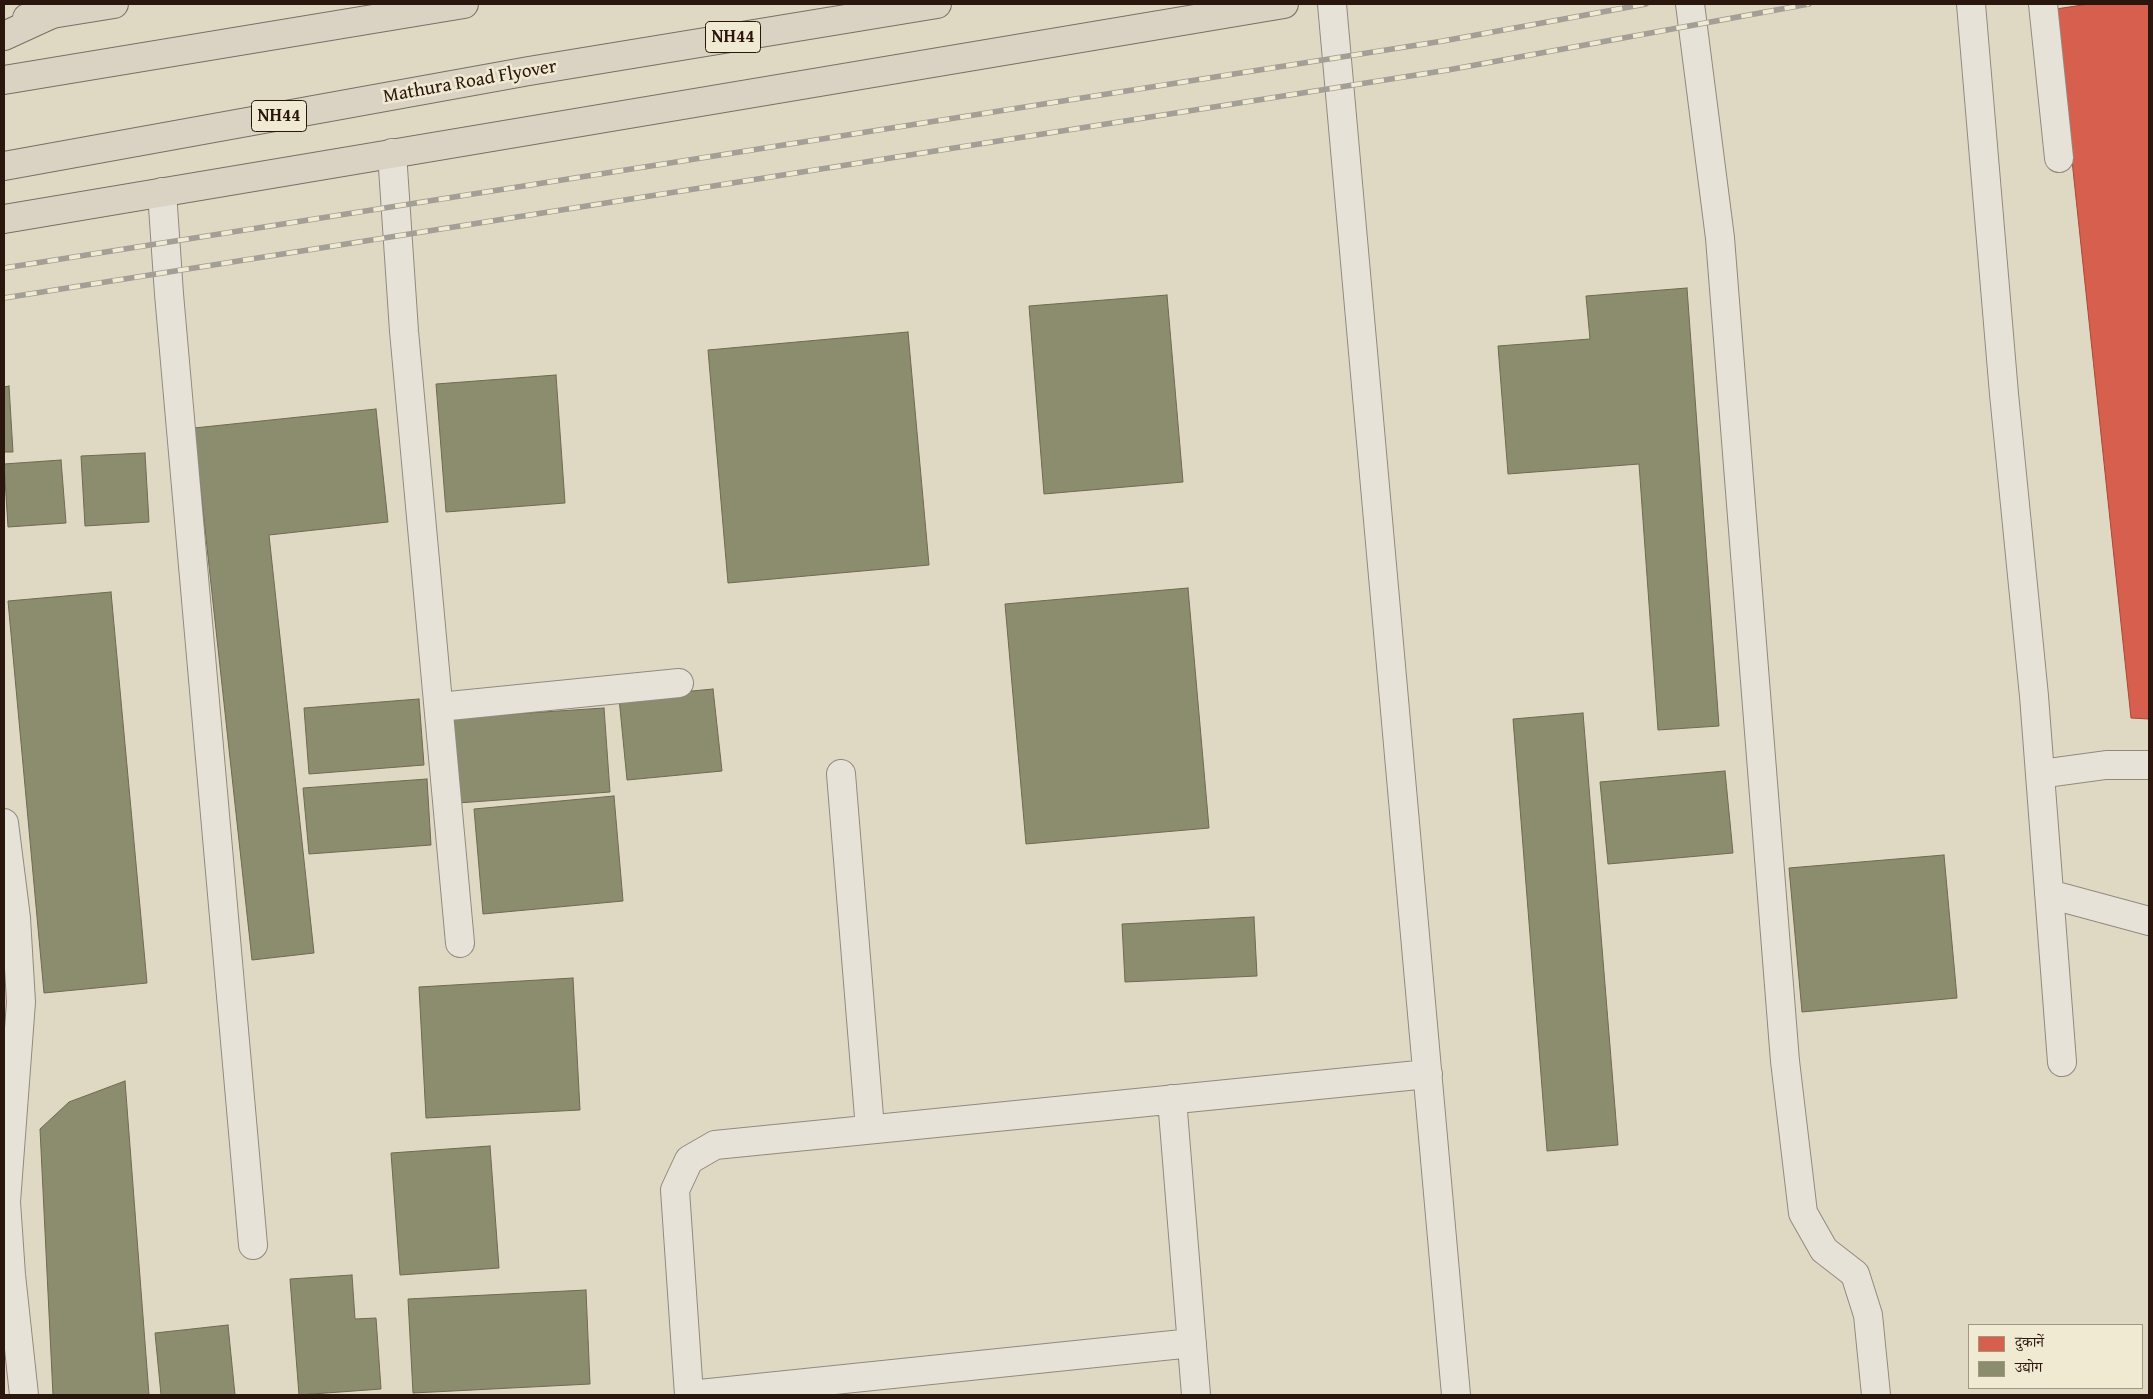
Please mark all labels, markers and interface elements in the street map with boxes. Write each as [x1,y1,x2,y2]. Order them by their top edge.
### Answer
road number: NH44 [706,22,760,52]
street label: Mathura Road Flyover [381,56,559,108]
road number: NH44 [252,100,306,132]
legend [1968,1324,2143,1389]
text: दुकानें [2015,1331,2044,1352]
text: उद्योग [2015,1356,2042,1377]

